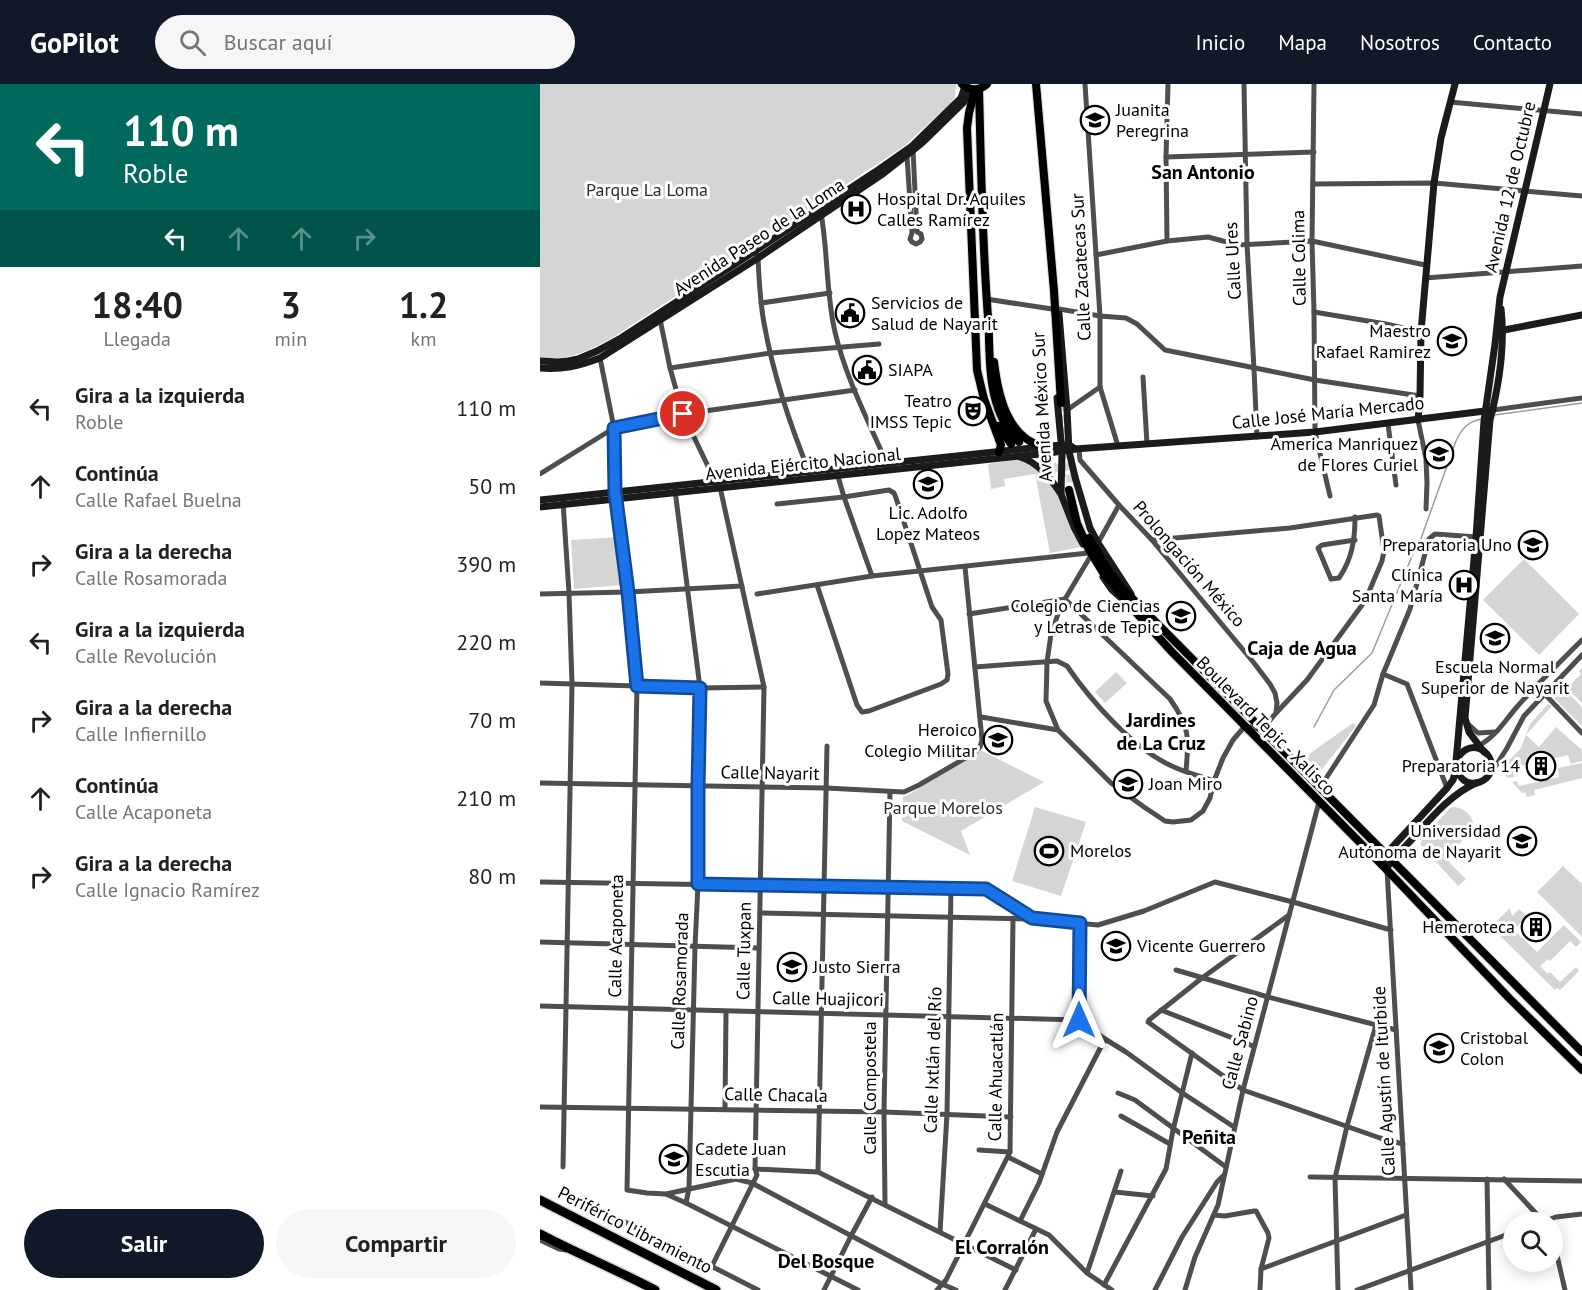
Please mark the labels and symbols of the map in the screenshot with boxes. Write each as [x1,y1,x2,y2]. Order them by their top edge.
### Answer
place label: Juanita Peregrina [1115,98,1189,142]
street label: Avenida 12 de Octubre [1479,99,1540,275]
school or university icon: Juanita Peregrina [1079,104,1111,136]
district label: San Antonio [1151,159,1255,185]
street label: Avenida Paseo de la Loma [669,173,848,300]
park label: Parque La Loma [586,178,708,201]
place label: Hospital Dr. Aquiles Calles Ramírez [877,187,1026,231]
hospital icon: Hospital Dr. Aquiles Calles Ramírez [840,193,872,225]
street label: Calle Zacatecas Sur [1065,193,1096,342]
street label: Calle Colima [1286,210,1311,306]
street label: Calle Ures [1219,222,1246,301]
place label: Servicios de Salud de Nayarit [871,291,998,335]
public building icon: Servicios de Salud de Nayarit [834,297,866,329]
place label: Maestro Rafael Ramirez [1316,319,1431,363]
school or university icon: Maestro Rafael Ramirez [1436,325,1468,357]
street label: Avenida México Sur [1026,331,1057,483]
public building icon: SIAPA [851,354,883,386]
place label: SIAPA [888,358,933,381]
pin [657,388,708,439]
place label: Teatro IMSS Tepic [870,389,952,433]
street label: Calle José María Mercado [1231,391,1425,434]
theatre icon: Teatro IMSS Tepic [957,395,989,427]
place label: America Manriquez de Flores Curiel [1271,432,1419,476]
school or university icon: America Manriquez de Flores Curiel [1423,438,1455,470]
street label: Avenida Ejército Nacional [704,442,902,485]
school or university icon: Lic. Adolfo Lopez Mateos [912,468,944,500]
street label: Prolongación México [1128,496,1251,632]
place label: Lic. Adolfo Lopez Mateos [876,501,980,545]
school or university icon: Preparatoria Uno [1517,529,1549,561]
place label: Preparatoria Uno [1382,533,1512,556]
place label: Clínica Santa María [1352,563,1443,607]
hospital icon: Clínica Santa María [1448,569,1480,601]
place label: Colegio de Ciencias y Letras de Tepic [1010,594,1160,638]
school or university icon: Colegio de Ciencias y Letras de Tepic [1165,600,1197,632]
school or university icon: Escuela Normal Superior de Nayarit [1479,622,1511,654]
district label: Caja de Agua [1247,635,1357,661]
street label: Boulevard Tepic - Xalisco [1192,651,1341,800]
place label: Escuela Normal Superior de Nayarit [1421,655,1569,699]
district label: Jardines de La Cruz [1117,707,1205,756]
place label: Heroico Colegio Militar [864,718,977,762]
school or university icon: Heroico Colegio Militar [982,724,1014,756]
building icon: Preparatoria 14 [1525,750,1557,782]
place label: Preparatoria 14 [1402,754,1520,777]
street label: Calle Nayarit [720,760,820,785]
school or university icon: Joan Miro [1112,768,1144,800]
place label: Joan Miro [1148,772,1222,795]
park label: Parque Morelos [883,796,1003,819]
place label: Universidad Autónoma de Nayarit [1338,819,1501,863]
school or university icon: Universidad Autónoma de Nayarit [1506,825,1538,857]
sports icon: Morelos [1033,835,1065,867]
place label: Morelos [1070,839,1132,862]
street label: Calle Acaponeta [603,874,628,998]
street label: Calle Tuxpan [731,902,756,1000]
building icon: Hemeroteca [1520,911,1552,943]
street label: Calle Rosamorada [666,912,693,1050]
place label: Hemeroteca [1422,915,1515,938]
school or university icon: Vicente Guerrero [1100,930,1132,962]
place label: Vicente Guerrero [1136,934,1266,957]
school or university icon: Justo Sierra [776,951,808,983]
place label: Justo Sierra [812,955,901,978]
street label: Calle Huajicori [772,986,884,1011]
street label: Calle Ixtlán del Río [918,986,947,1134]
street label: Calle Agustín de Iturbide [1367,986,1400,1176]
position arrow [1047,988,1111,1052]
street label: Calle Sabino [1216,994,1263,1092]
street label: Calle Ahuacatlán [983,1012,1008,1142]
street label: Calle Compostela [858,1021,881,1155]
place label: Cristobal Colon [1460,1026,1529,1070]
school or university icon: Cristobal Colon [1423,1032,1455,1064]
street label: Calle Chacala [724,1082,828,1107]
district label: Peñita [1182,1124,1236,1150]
place label: Cadete Juan Escutia [695,1137,786,1181]
school or university icon: Cadete Juan Escutia [658,1143,690,1175]
street label: Periférico Libramiento [554,1181,716,1278]
district label: El Corralón [955,1234,1049,1260]
district label: Del Bosque [778,1248,874,1274]

